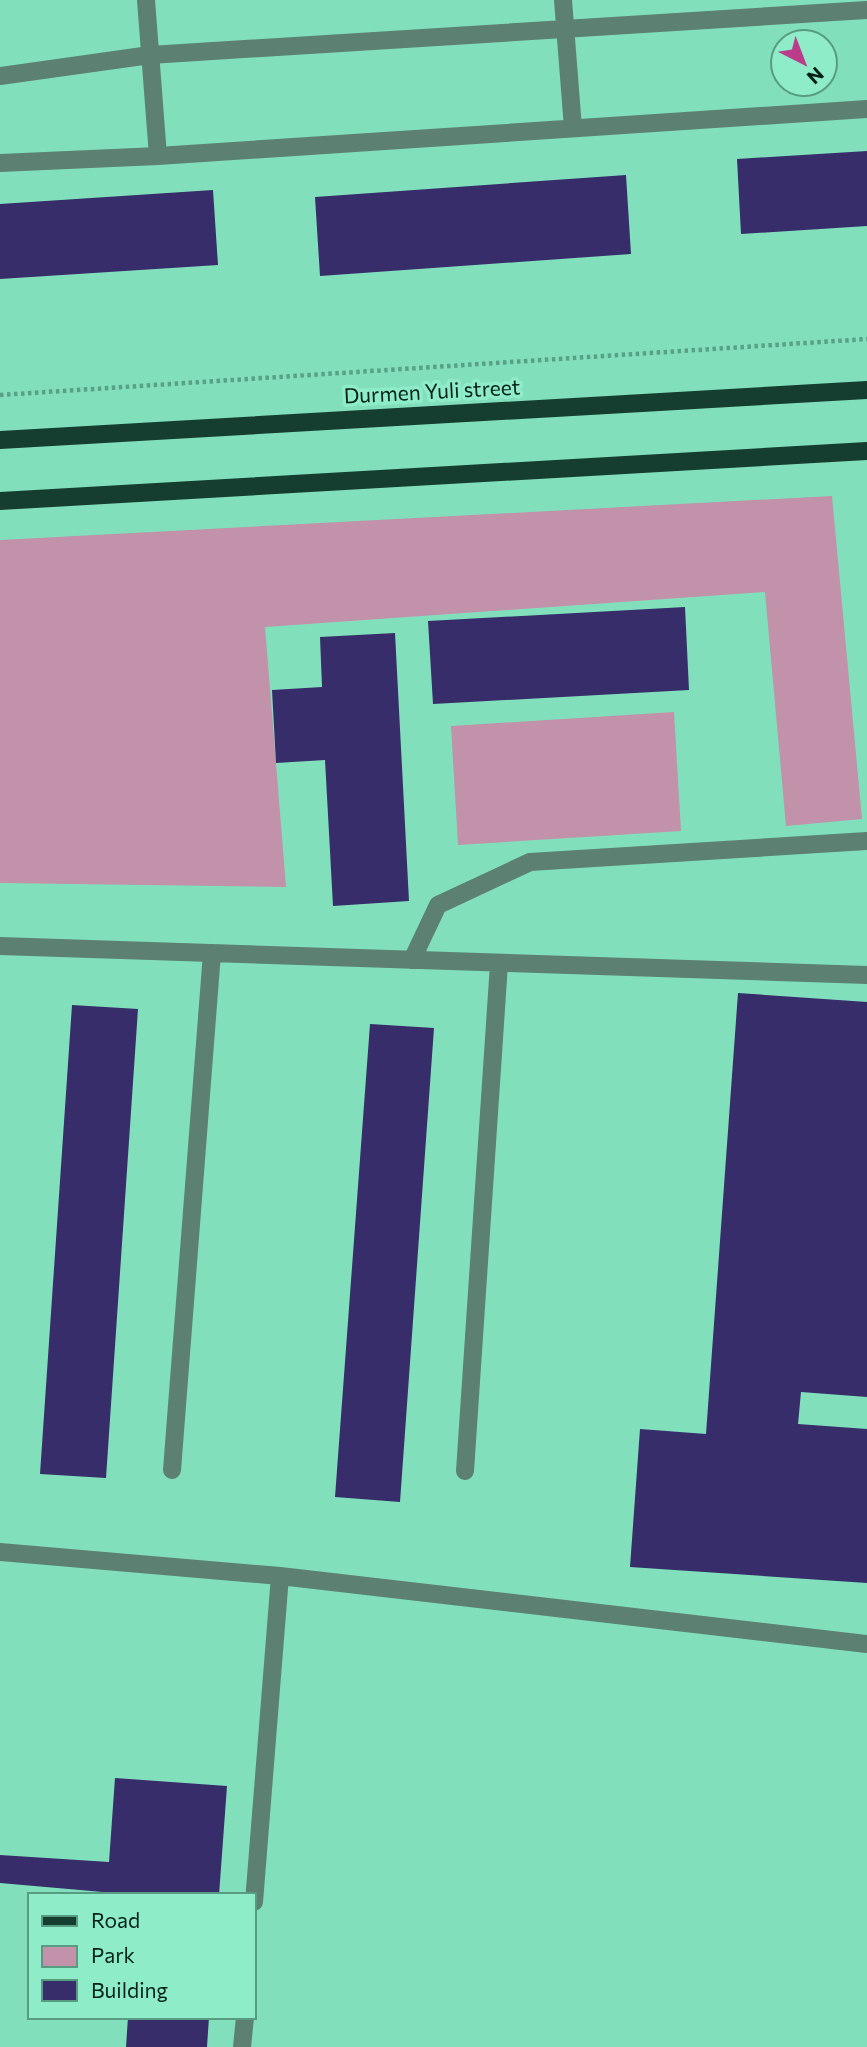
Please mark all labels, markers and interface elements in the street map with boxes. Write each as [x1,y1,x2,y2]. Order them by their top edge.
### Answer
north arrow [769,28,839,98]
text: N [803,63,829,89]
street label: Durmen Yuli street [343,373,521,408]
legend [28,1893,256,2019]
text: Road [91,1907,140,1932]
text: Park [91,1942,135,1967]
text: Building [91,1977,168,2002]

